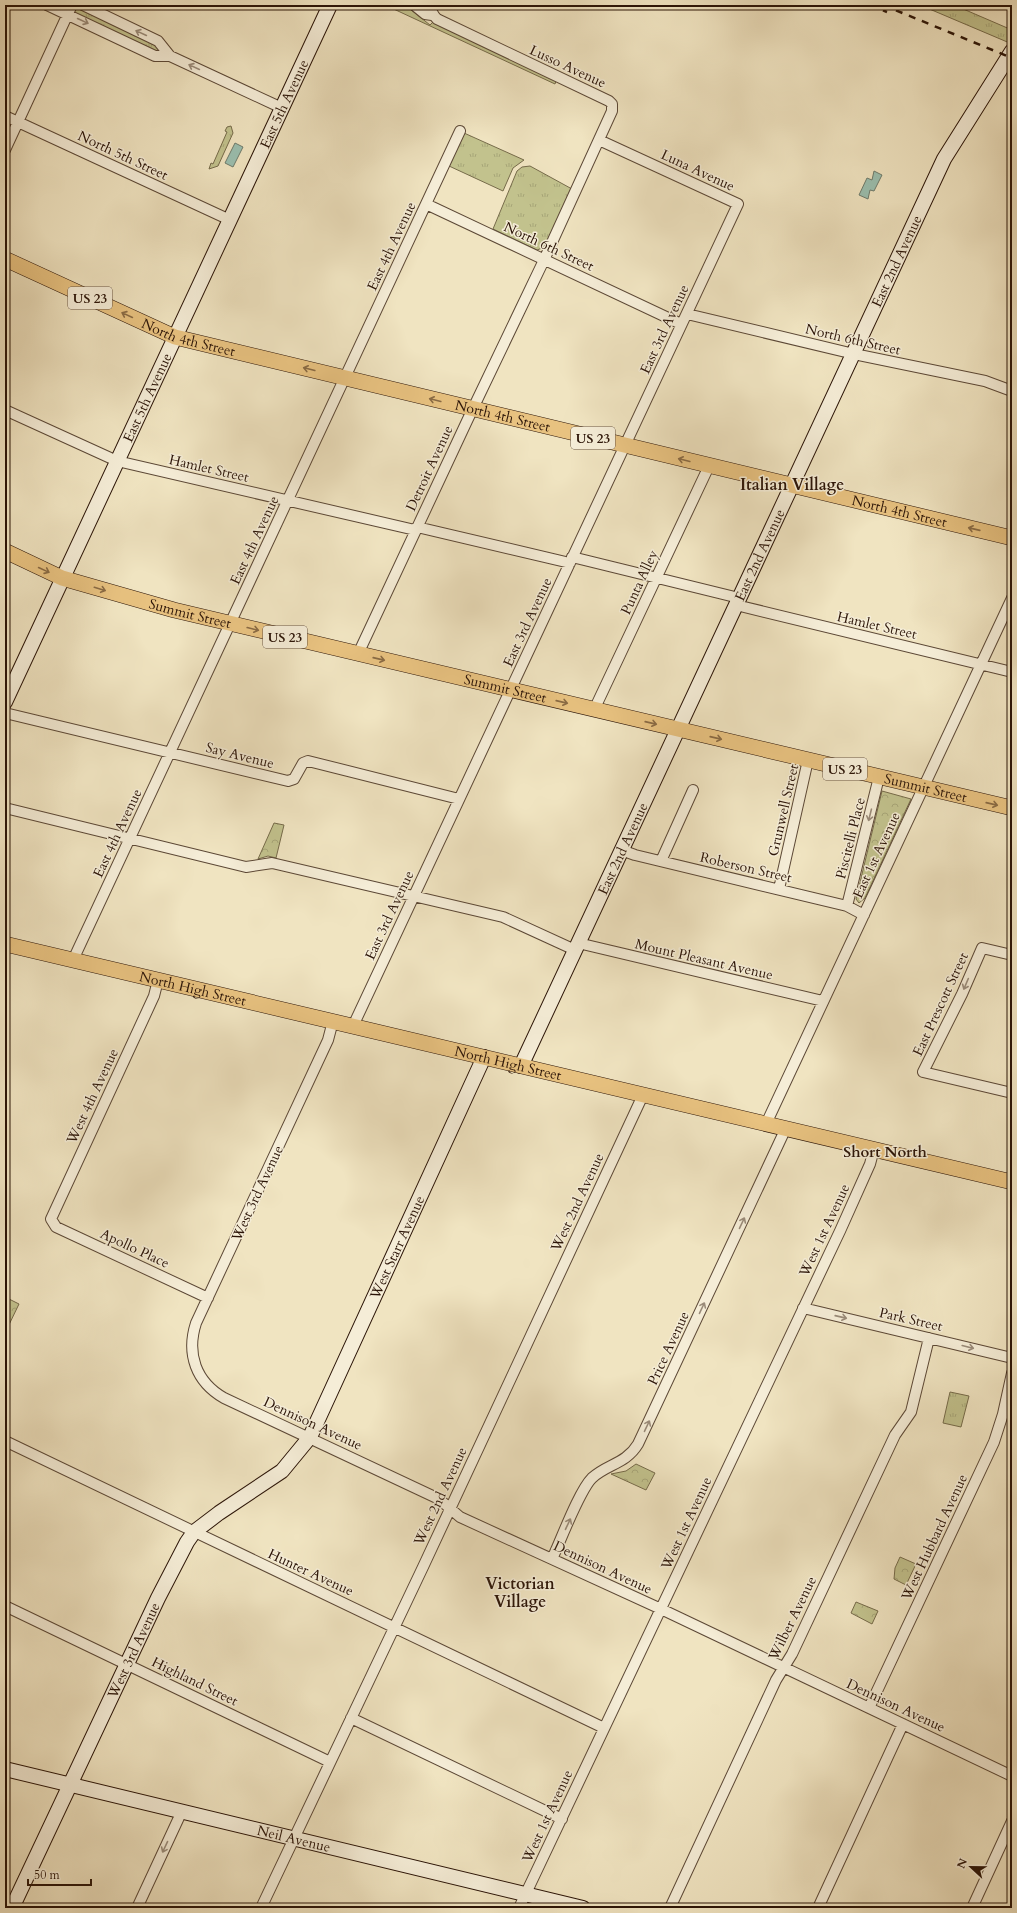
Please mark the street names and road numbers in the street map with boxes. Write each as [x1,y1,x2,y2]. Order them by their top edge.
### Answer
street label: Lusso Avenue [527,40,609,92]
street label: East 5th Avenue [255,56,313,152]
street label: North 5th Street [75,126,171,185]
street label: Luna Avenue [658,145,738,196]
street label: East 4th Avenue [363,199,420,294]
street label: East 2nd Avenue [867,212,926,310]
street label: North 6th Street [501,217,597,276]
street label: East 3rd Avenue [635,281,693,377]
road number: US 23 [68,287,112,309]
street label: North 4th Street [138,314,238,361]
street label: North 6th Street [803,319,903,360]
street label: East 5th Avenue [119,350,176,445]
street label: North 4th Street [453,396,553,437]
street label: Detroit Avenue [401,422,458,514]
road number: US 23 [571,427,615,449]
street label: Hamlet Street [167,450,251,487]
street label: North 4th Street [850,491,949,532]
street label: East 4th Avenue [226,493,283,588]
street label: East 2nd Avenue [730,506,789,604]
street label: Punta Alley [616,546,663,617]
street label: East 3rd Avenue [498,574,556,670]
street label: Summit Street [147,594,234,633]
street label: Hamlet Street [835,607,919,644]
road number: US 23 [263,626,307,648]
street label: Summit Street [462,670,549,708]
street label: Say Avenue [204,738,276,773]
road number: US 23 [823,758,867,780]
street label: Grunwell Street [764,762,803,858]
street label: Summit Street [882,769,969,807]
street label: East 4th Avenue [89,786,146,881]
street label: Piscitelli Place [831,795,870,881]
street label: East 2nd Avenue [593,800,653,898]
street label: East 1st Avenue [848,809,905,901]
street label: Roberson Street [698,848,794,887]
street label: East 3rd Avenue [360,867,418,963]
street label: Mount Pleasant Avenue [633,934,775,985]
street label: East Prescott Street [908,949,973,1059]
street label: North High Street [137,967,249,1011]
street label: North High Street [453,1042,564,1085]
street label: West 4th Avenue [62,1045,123,1148]
street label: West 3rd Avenue [227,1142,288,1245]
street label: West 2nd Avenue [546,1150,609,1255]
street label: West 1st Avenue [794,1181,854,1281]
street label: West Starr Avenue [365,1193,429,1303]
street label: Apollo Place [97,1224,172,1273]
street label: Park Street [877,1303,945,1336]
street label: Price Avenue [643,1308,694,1388]
street label: Dennison Avenue [260,1392,365,1455]
street label: West 2nd Avenue [409,1444,472,1549]
street label: West Hubbard Avenue [896,1471,972,1604]
street label: West 1st Avenue [656,1474,716,1574]
street label: Dennison Avenue [550,1536,655,1599]
street label: Hunter Avenue [265,1544,357,1601]
street label: Wilber Avenue [764,1573,821,1664]
street label: West 3rd Avenue [103,1599,165,1702]
street label: Highland Street [149,1652,242,1711]
street label: Dennison Avenue [843,1674,948,1737]
street label: West 1st Avenue [517,1767,577,1867]
street label: Neil Avenue [255,1821,332,1857]

